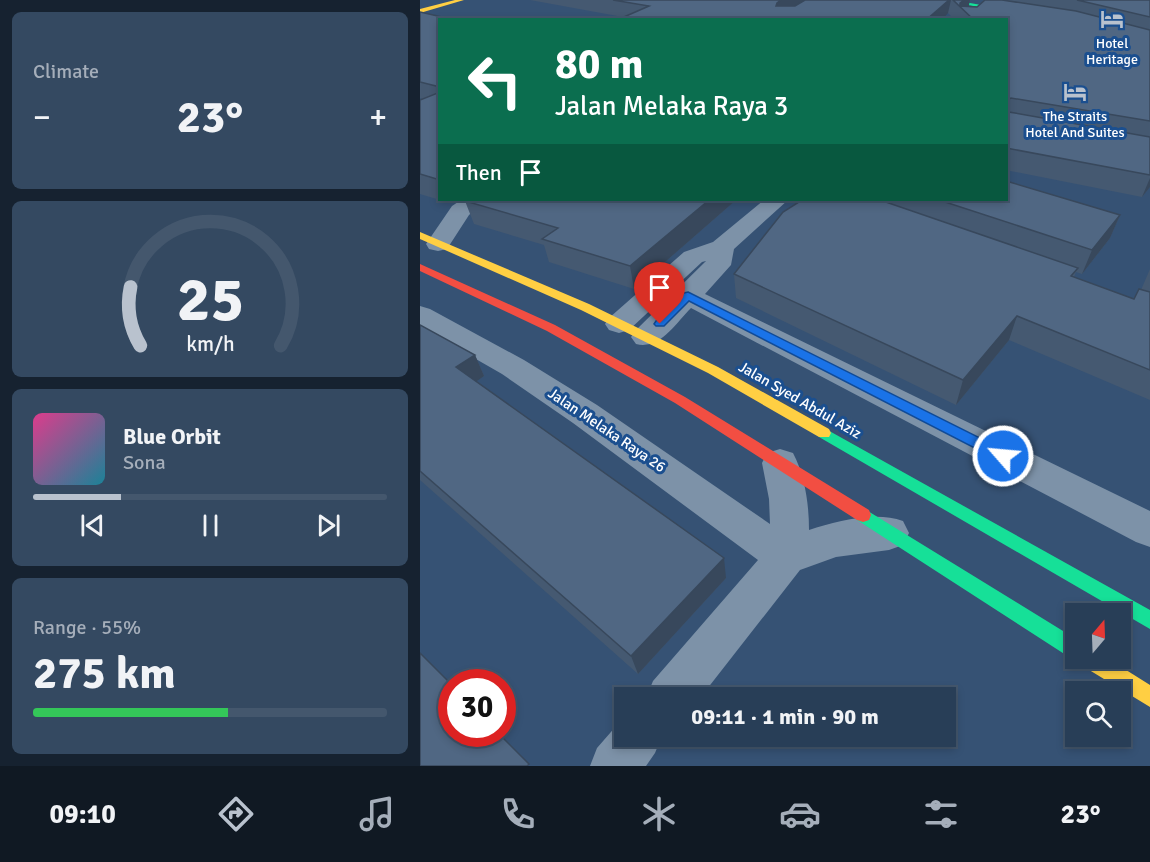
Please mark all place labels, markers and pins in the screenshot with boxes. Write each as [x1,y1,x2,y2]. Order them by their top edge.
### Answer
hotel icon: Hotel Heritage [1099,6,1125,32]
place label: Hotel Heritage [1086,35,1138,68]
hotel icon: The Straits Hotel And Suites [1062,79,1088,105]
place label: The Straits Hotel And Suites [1025,108,1125,141]
pin [634,262,685,324]

